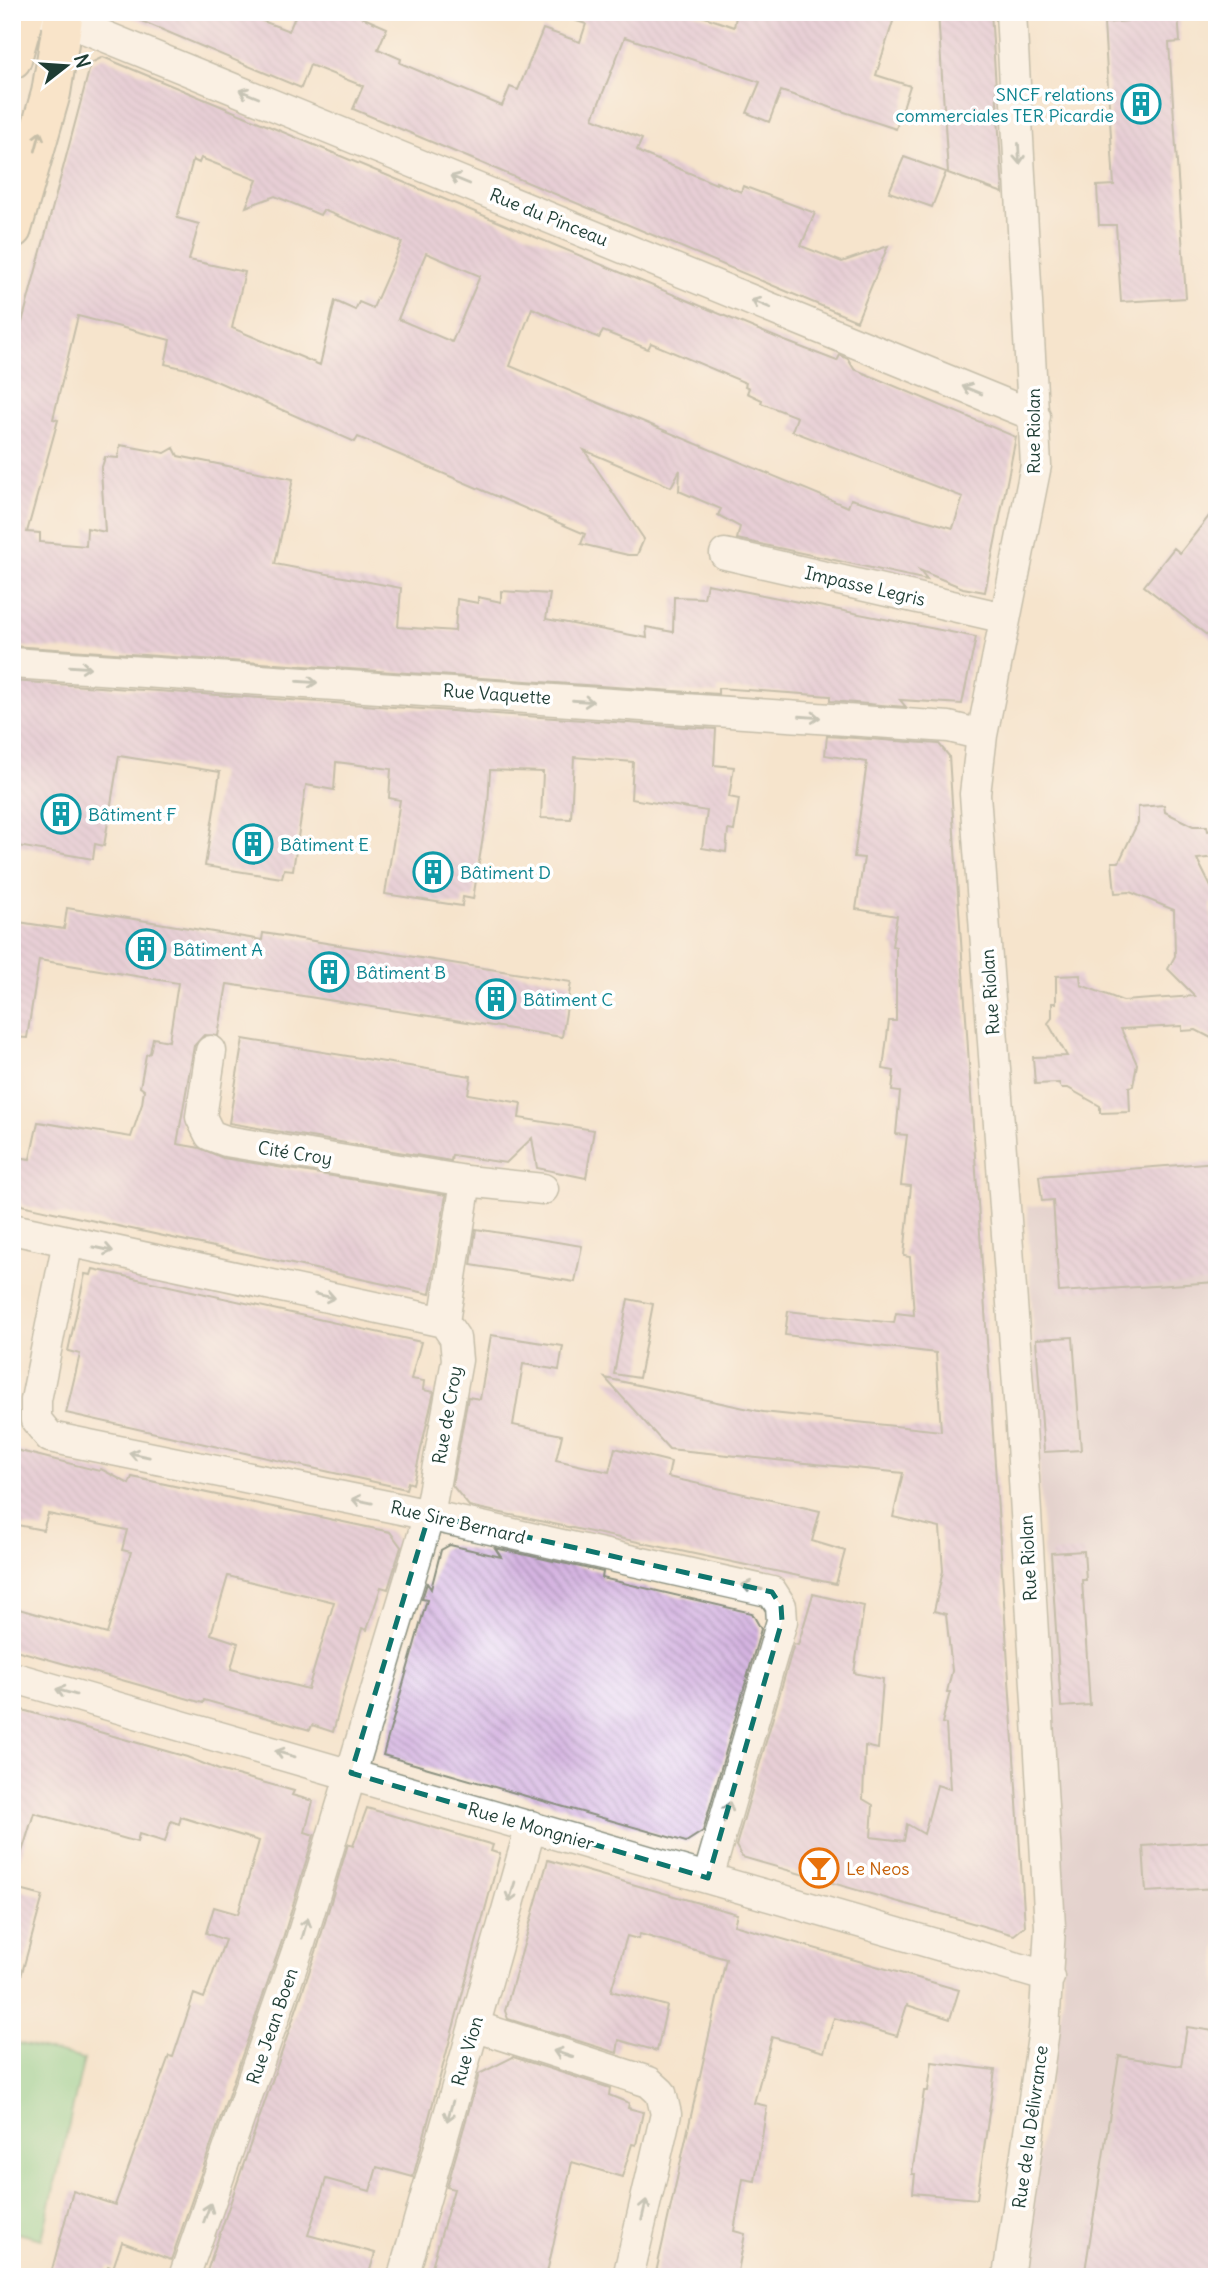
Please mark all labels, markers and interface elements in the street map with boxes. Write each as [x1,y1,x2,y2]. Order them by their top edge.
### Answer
north arrow [32,32,102,102]
text: N [69,51,96,71]
place label: SNCF relations commerciales TER Picardie [895,83,1114,127]
building icon: SNCF relations commerciales TER Picardie [1120,83,1162,125]
one-way arrow [239,87,261,100]
one-way arrow [32,130,45,152]
one-way arrow [1013,142,1026,165]
one-way arrow [450,173,471,186]
street label: Rue du Pinceau [486,183,612,251]
one-way arrow [751,296,772,309]
one-way arrow [961,382,983,395]
street label: Rue Riolan [1022,388,1045,474]
street label: Impasse Legris [803,561,927,611]
one-way arrow [69,661,92,674]
one-way arrow [296,676,318,689]
street label: Rue Vaquette [442,679,552,709]
one-way arrow [571,695,594,708]
one-way arrow [798,711,821,724]
building icon: Bâtiment F [40,793,82,835]
place label: Bâtiment F [88,803,176,826]
building icon: Bâtiment E [232,823,274,865]
place label: Bâtiment E [280,833,369,856]
building icon: Bâtiment D [412,851,454,893]
place label: Bâtiment D [460,861,551,884]
building icon: Bâtiment A [125,928,167,970]
place label: Bâtiment A [173,938,263,961]
street label: Rue Riolan [976,948,1004,1036]
building icon: Bâtiment B [308,951,350,993]
place label: Bâtiment B [356,961,446,984]
building icon: Bâtiment C [475,978,517,1020]
place label: Bâtiment C [523,988,613,1011]
street label: Cité Croy [256,1136,334,1170]
one-way arrow [91,1242,114,1256]
one-way arrow [313,1290,336,1304]
street label: Rue de Croy [427,1364,467,1466]
one-way arrow [128,1448,151,1462]
one-way arrow [351,1493,374,1507]
street label: Rue Sire Bernard [388,1495,528,1549]
street label: Rue Riolan [1014,1514,1042,1602]
one-way arrow [741,1580,764,1593]
one-way arrow [55,1685,77,1698]
one-way arrow [274,1747,297,1760]
street label: Rue le Mongnier [465,1797,597,1855]
one-way arrow [721,1801,734,1824]
bar icon: Le Neos [798,1847,840,1889]
place label: Le Neos [846,1857,910,1880]
one-way arrow [505,1880,518,1903]
one-way arrow [299,1917,312,1939]
street label: Rue Jean Boen [241,1965,303,2087]
street label: Rue Vion [446,2013,488,2089]
street label: Rue de la Délivrance [1007,2044,1053,2210]
one-way arrow [552,2047,574,2060]
one-way arrow [442,2099,455,2121]
one-way arrow [637,2199,651,2222]
one-way arrow [202,2202,214,2224]

